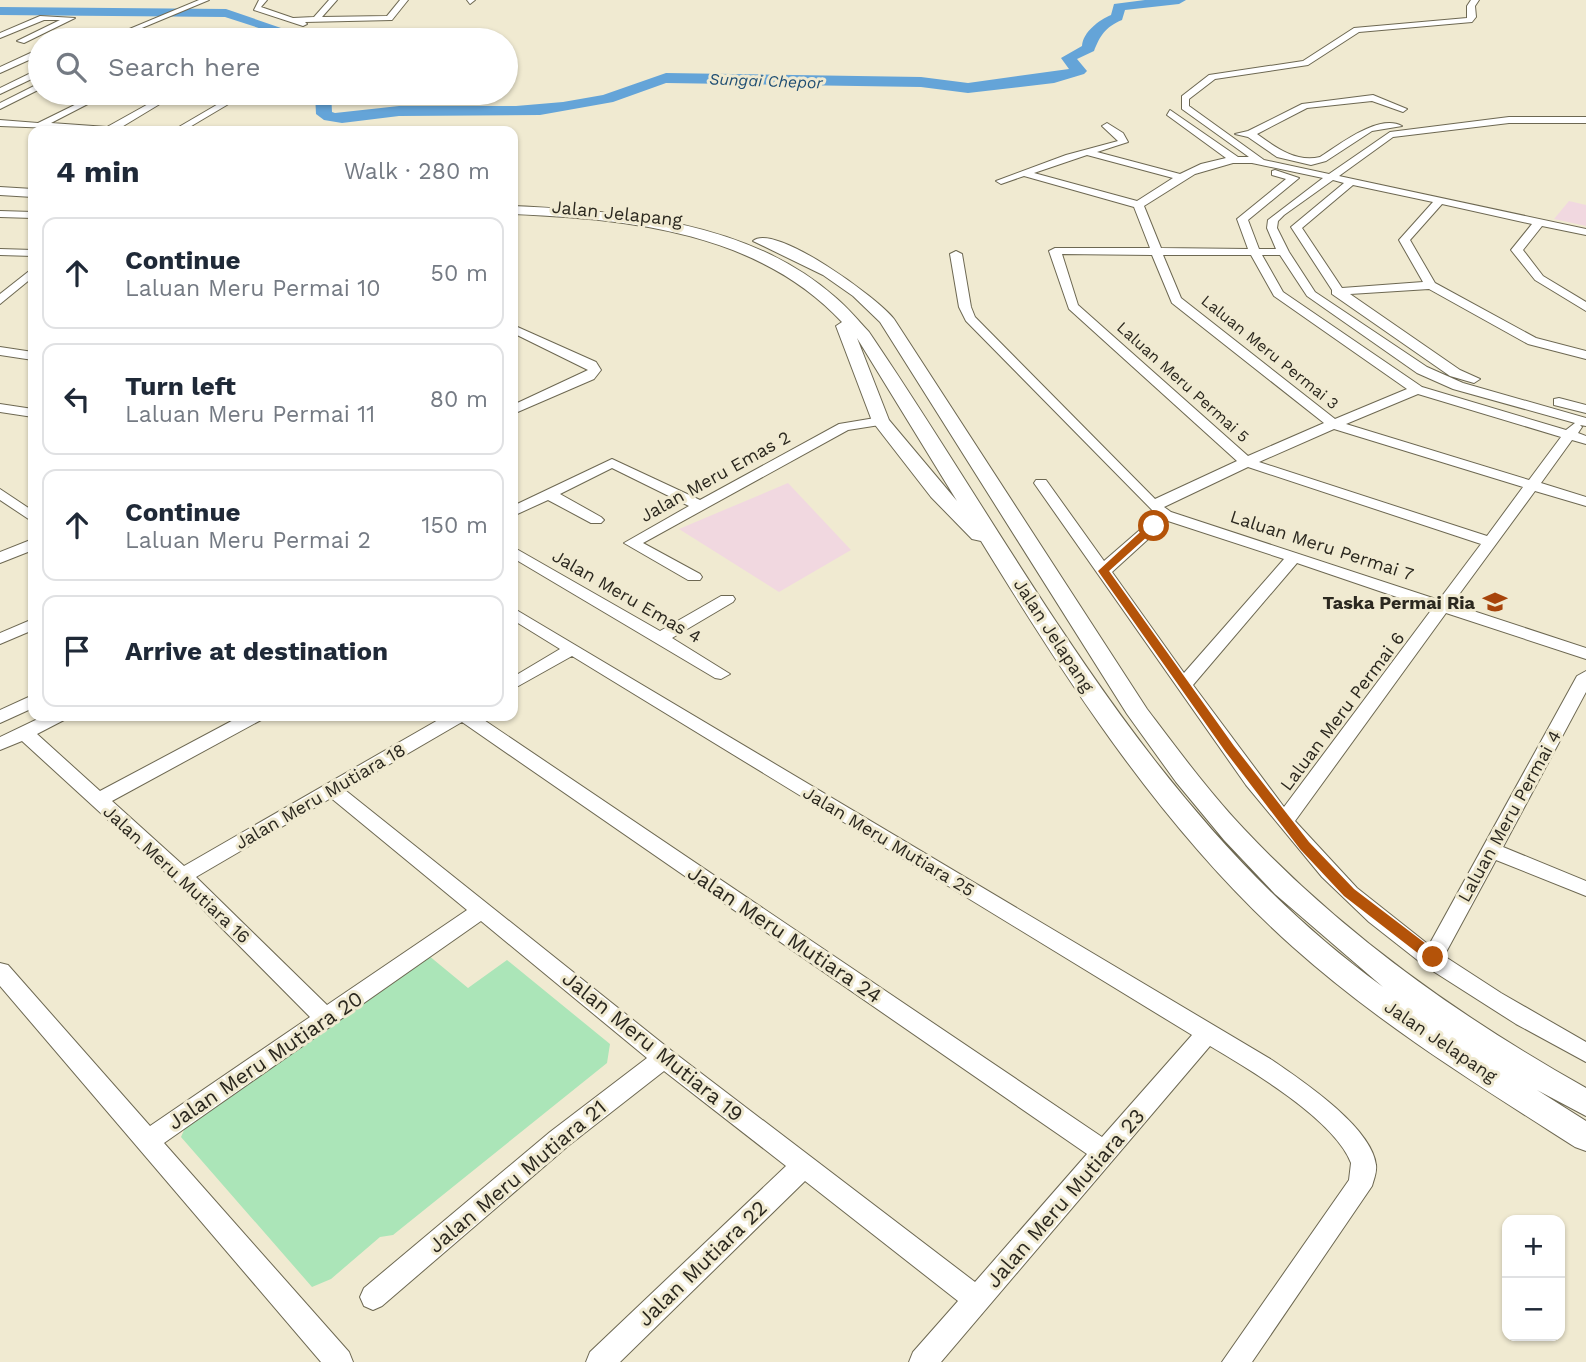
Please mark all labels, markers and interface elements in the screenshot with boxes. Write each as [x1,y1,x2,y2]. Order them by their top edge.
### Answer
search box [28,28,518,105]
icon: search [52,48,90,86]
text: Search here [108,52,260,82]
water label: Sungai Chepor [709,70,824,93]
text: 4 min [56,154,140,189]
text: Walk · 280 m [344,158,490,185]
street label: Jalan Jelapang [551,196,684,230]
text: Continue [125,245,241,275]
icon: ahead [58,254,96,292]
text: 50 m [431,260,488,287]
text: Laluan Meru Permai 10 [125,275,380,302]
street label: Laluan Meru Permai 3 [1198,291,1342,413]
street label: Laluan Meru Permai 5 [1113,318,1253,446]
text: Turn left [125,371,236,401]
icon: left [58,380,96,418]
text: 80 m [430,386,488,413]
text: Laluan Meru Permai 11 [125,401,375,428]
street label: Jalan Meru Emas 2 [636,426,794,526]
text: Continue [125,497,241,527]
street label: Laluan Meru Permai 7 [1228,505,1416,585]
icon: ahead [58,506,96,544]
route start [1138,510,1169,541]
text: 150 m [422,512,488,539]
text: Laluan Meru Permai 2 [125,527,371,554]
street label: Jalan Meru Emas 4 [549,545,705,647]
street label: Jalan Jelapang [1010,574,1099,696]
school or university icon: Taska Permai Ria [1481,588,1509,616]
place label: Taska Permai Ria [1323,592,1476,613]
street label: Laluan Meru Permai 6 [1276,628,1408,794]
icon: arrive [58,632,96,670]
text: Arrive at destination [125,636,388,666]
street label: Laluan Meru Permai 4 [1453,726,1565,906]
street label: Jalan Meru Mutiara 18 [231,739,409,853]
street label: Jalan Meru Mutiara 25 [800,782,978,900]
street label: Jalan Meru Mutiara 16 [99,801,255,947]
street label: Jalan Meru Mutiara 24 [683,860,887,1008]
route end [1417,941,1448,972]
street label: Jalan Meru Mutiara 19 [558,965,748,1127]
street label: Jalan Meru Mutiara 20 [163,985,367,1135]
street label: Jalan Jelapang [1381,996,1501,1087]
street label: Jalan Meru Mutiara 21 [423,1094,611,1258]
street label: Jalan Meru Mutiara 23 [981,1103,1149,1293]
street label: Jalan Mutiara 22 [632,1195,772,1331]
map controls [1502,1215,1565,1341]
button: + [1502,1215,1565,1278]
button: − [1502,1278,1565,1341]

